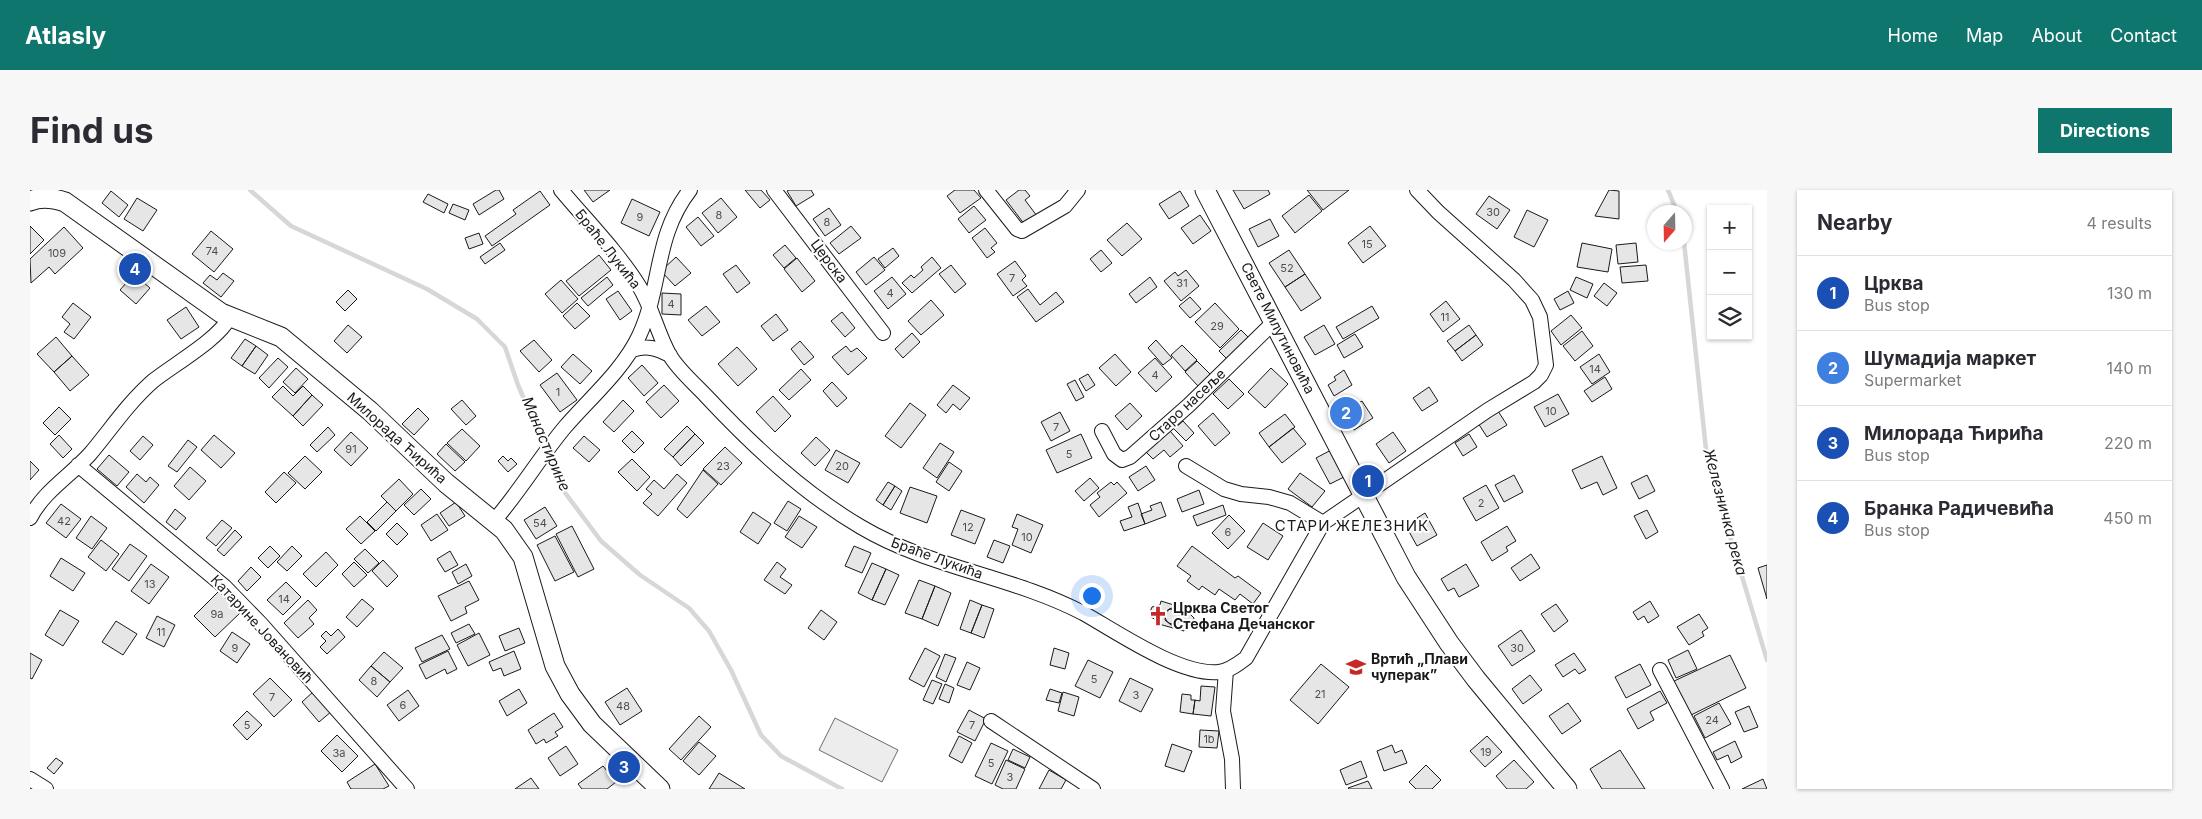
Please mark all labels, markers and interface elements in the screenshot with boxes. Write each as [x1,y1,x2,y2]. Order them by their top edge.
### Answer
text: Atlasly [25,21,106,50]
text: Home [1888,25,1938,46]
text: Map [1966,25,2003,46]
text: About [2031,25,2082,46]
text: Contact [2110,25,2177,46]
button: Directions [2038,108,2172,153]
text: Find us [30,109,154,151]
street label: Браће Лукића [572,205,645,292]
house number: 30 [1486,205,1500,219]
north arrow [1647,205,1692,250]
map controls [1707,205,1752,340]
button: + [1707,205,1752,250]
house number: 8 [716,208,723,222]
house number: 9 [637,210,644,224]
text: Nearby [1817,210,1892,235]
text: 4 results [2087,213,2152,233]
house number: 8 [824,215,831,229]
street label: Церска [807,236,851,286]
house number: 15 [1361,237,1373,251]
house number: 74 [206,244,218,258]
house number: 109 [48,246,66,260]
pin: 4 [119,250,151,288]
button: − [1707,250,1752,295]
street label: Свете Милутиновића [1238,259,1319,396]
house number: 52 [1280,261,1294,275]
house number: 7 [1009,271,1015,285]
text: Црква [1864,272,1924,295]
house number: 31 [1176,276,1188,290]
text: 1 [1830,283,1836,303]
text: 130 m [2107,283,2152,303]
house number: 4 [886,286,894,300]
button: layers [1707,295,1752,340]
text: Bus stop [1864,295,1930,315]
house number: 4 [667,297,675,311]
house number: 11 [1441,310,1449,324]
house number: 29 [1210,319,1224,333]
text: Шумадија маркет [1864,347,2036,370]
text: 2 [1828,358,1838,378]
text: 140 m [2107,358,2152,378]
house number: 14 [1589,362,1601,376]
street label: Старо насеље [1145,365,1229,445]
house number: 4 [1151,368,1159,382]
text: Supermarket [1864,370,1961,390]
house number: 1 [556,385,560,399]
street label: Милорада Ћирића [344,388,451,487]
water label: Манастирине [518,394,575,494]
pin: 2 [1330,394,1362,432]
house number: 10 [1545,404,1557,418]
house number: 7 [1053,420,1059,434]
text: Милорада Ћирића [1864,422,2044,445]
text: 3 [1828,433,1838,453]
text: 220 m [2104,433,2152,453]
house number: 91 [345,442,357,456]
water label: Железничка река [1699,445,1752,577]
text: Bus stop [1864,445,1930,465]
house number: 5 [1066,447,1073,461]
house number: 23 [716,459,730,473]
house number: 20 [835,459,849,473]
pin: 1 [1352,462,1384,500]
house number: 2 [1478,496,1484,510]
text: Бранка Радичевића [1864,497,2054,520]
text: 4 [1828,508,1838,528]
text: 450 m [2103,508,2152,528]
house number: 42 [57,514,71,528]
house number: 54 [533,516,547,530]
district label: СТАРИ ЖЕЛЕЗНИК [1275,516,1429,535]
house number: 12 [962,520,974,534]
text: Bus stop [1864,520,1930,540]
house number: 6 [1225,525,1232,539]
house number: 10 [1021,530,1033,544]
street label: Браће Лукића [889,533,985,582]
street label: Катарине Јовановић [208,571,317,686]
house number: 13 [144,577,156,591]
your location [1079,583,1105,609]
house number: 14 [278,592,290,606]
place label: Црква Светог Стефана Дечанског [1173,599,1316,632]
church icon: Црква Светог Стефана Дечанског [1147,605,1169,627]
house number: 9a [211,607,224,621]
house number: 11 [157,625,165,639]
house number: 9 [232,641,239,655]
house number: 30 [1510,641,1524,655]
place label: Вртић „Плави чуперак” [1371,650,1468,683]
school or university icon: Вртић „Плави чуперак” [1345,656,1367,678]
house number: 5 [1091,672,1098,686]
house number: 8 [371,674,378,688]
house number: 21 [1314,687,1326,701]
house number: 3 [1133,688,1140,702]
house number: 7 [269,690,275,704]
house number: 6 [400,698,407,712]
house number: 48 [616,699,630,713]
house number: 24 [1705,713,1719,727]
house number: 5 [244,718,251,732]
house number: 7 [969,718,975,732]
house number: 1b [1203,732,1215,746]
house number: 19 [1480,745,1492,759]
house number: 3a [333,746,345,760]
pin: 3 [608,748,640,786]
house number: 5 [988,756,995,770]
house number: 3 [1007,770,1014,784]

